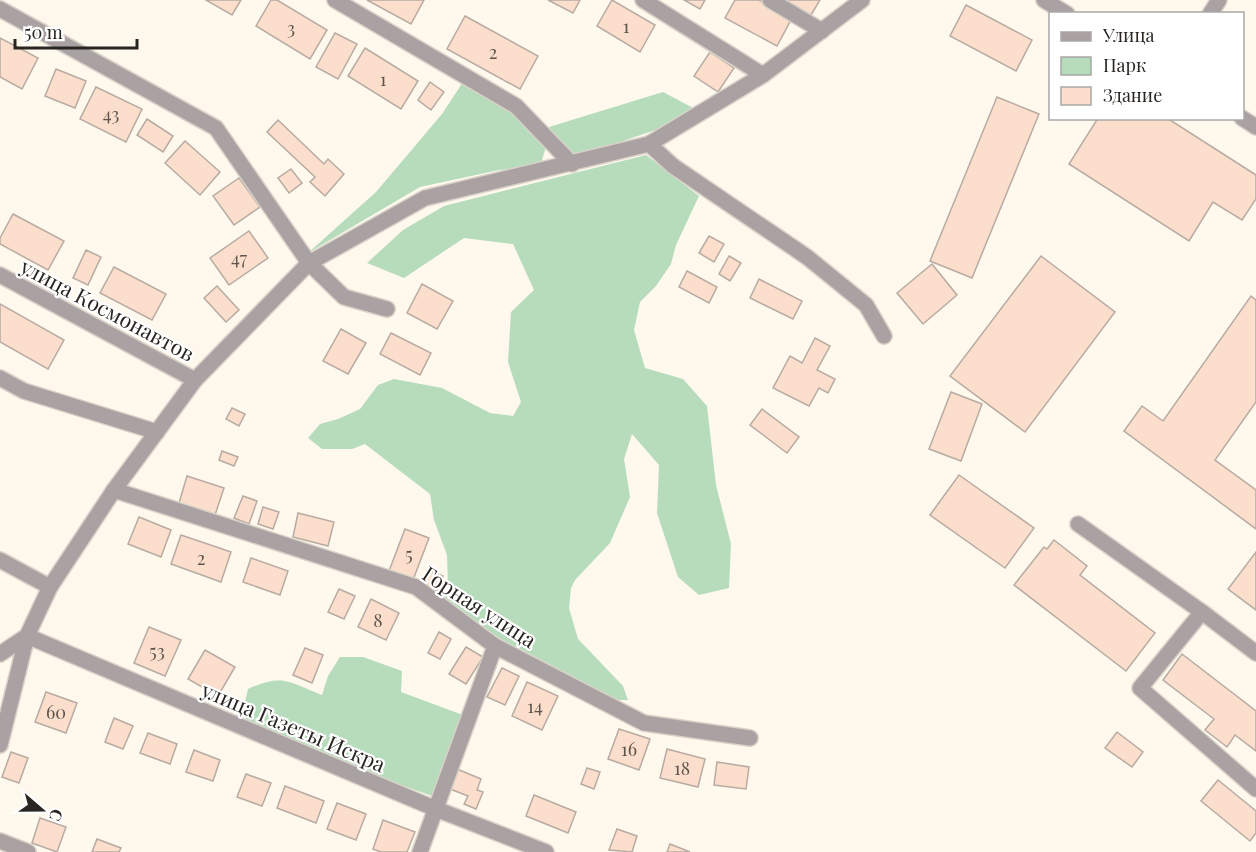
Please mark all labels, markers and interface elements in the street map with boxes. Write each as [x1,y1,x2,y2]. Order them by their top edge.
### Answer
scale bar [15,12,136,50]
legend [1049,12,1244,120]
house number: 1 [623,14,630,38]
house number: 3 [287,16,295,40]
text: 50 m [24,20,63,44]
text: Улица [1102,23,1154,47]
house number: 2 [489,40,497,64]
text: Парк [1103,53,1146,77]
house number: 1 [380,67,387,91]
text: Здание [1103,83,1162,107]
house number: 43 [103,102,119,126]
house number: 47 [231,246,248,270]
street label: улица Космонавтов [15,251,200,367]
house number: 5 [405,542,413,566]
house number: 2 [197,546,205,570]
street label: Горная улица [418,559,543,654]
house number: 8 [373,608,383,632]
house number: 53 [149,639,165,663]
street label: улица Газеты Искра [197,674,391,778]
house number: 14 [527,694,543,718]
house number: 60 [46,700,66,724]
house number: 16 [621,737,637,761]
house number: 18 [674,756,690,780]
north arrow [12,780,72,840]
text: С [45,806,68,824]

